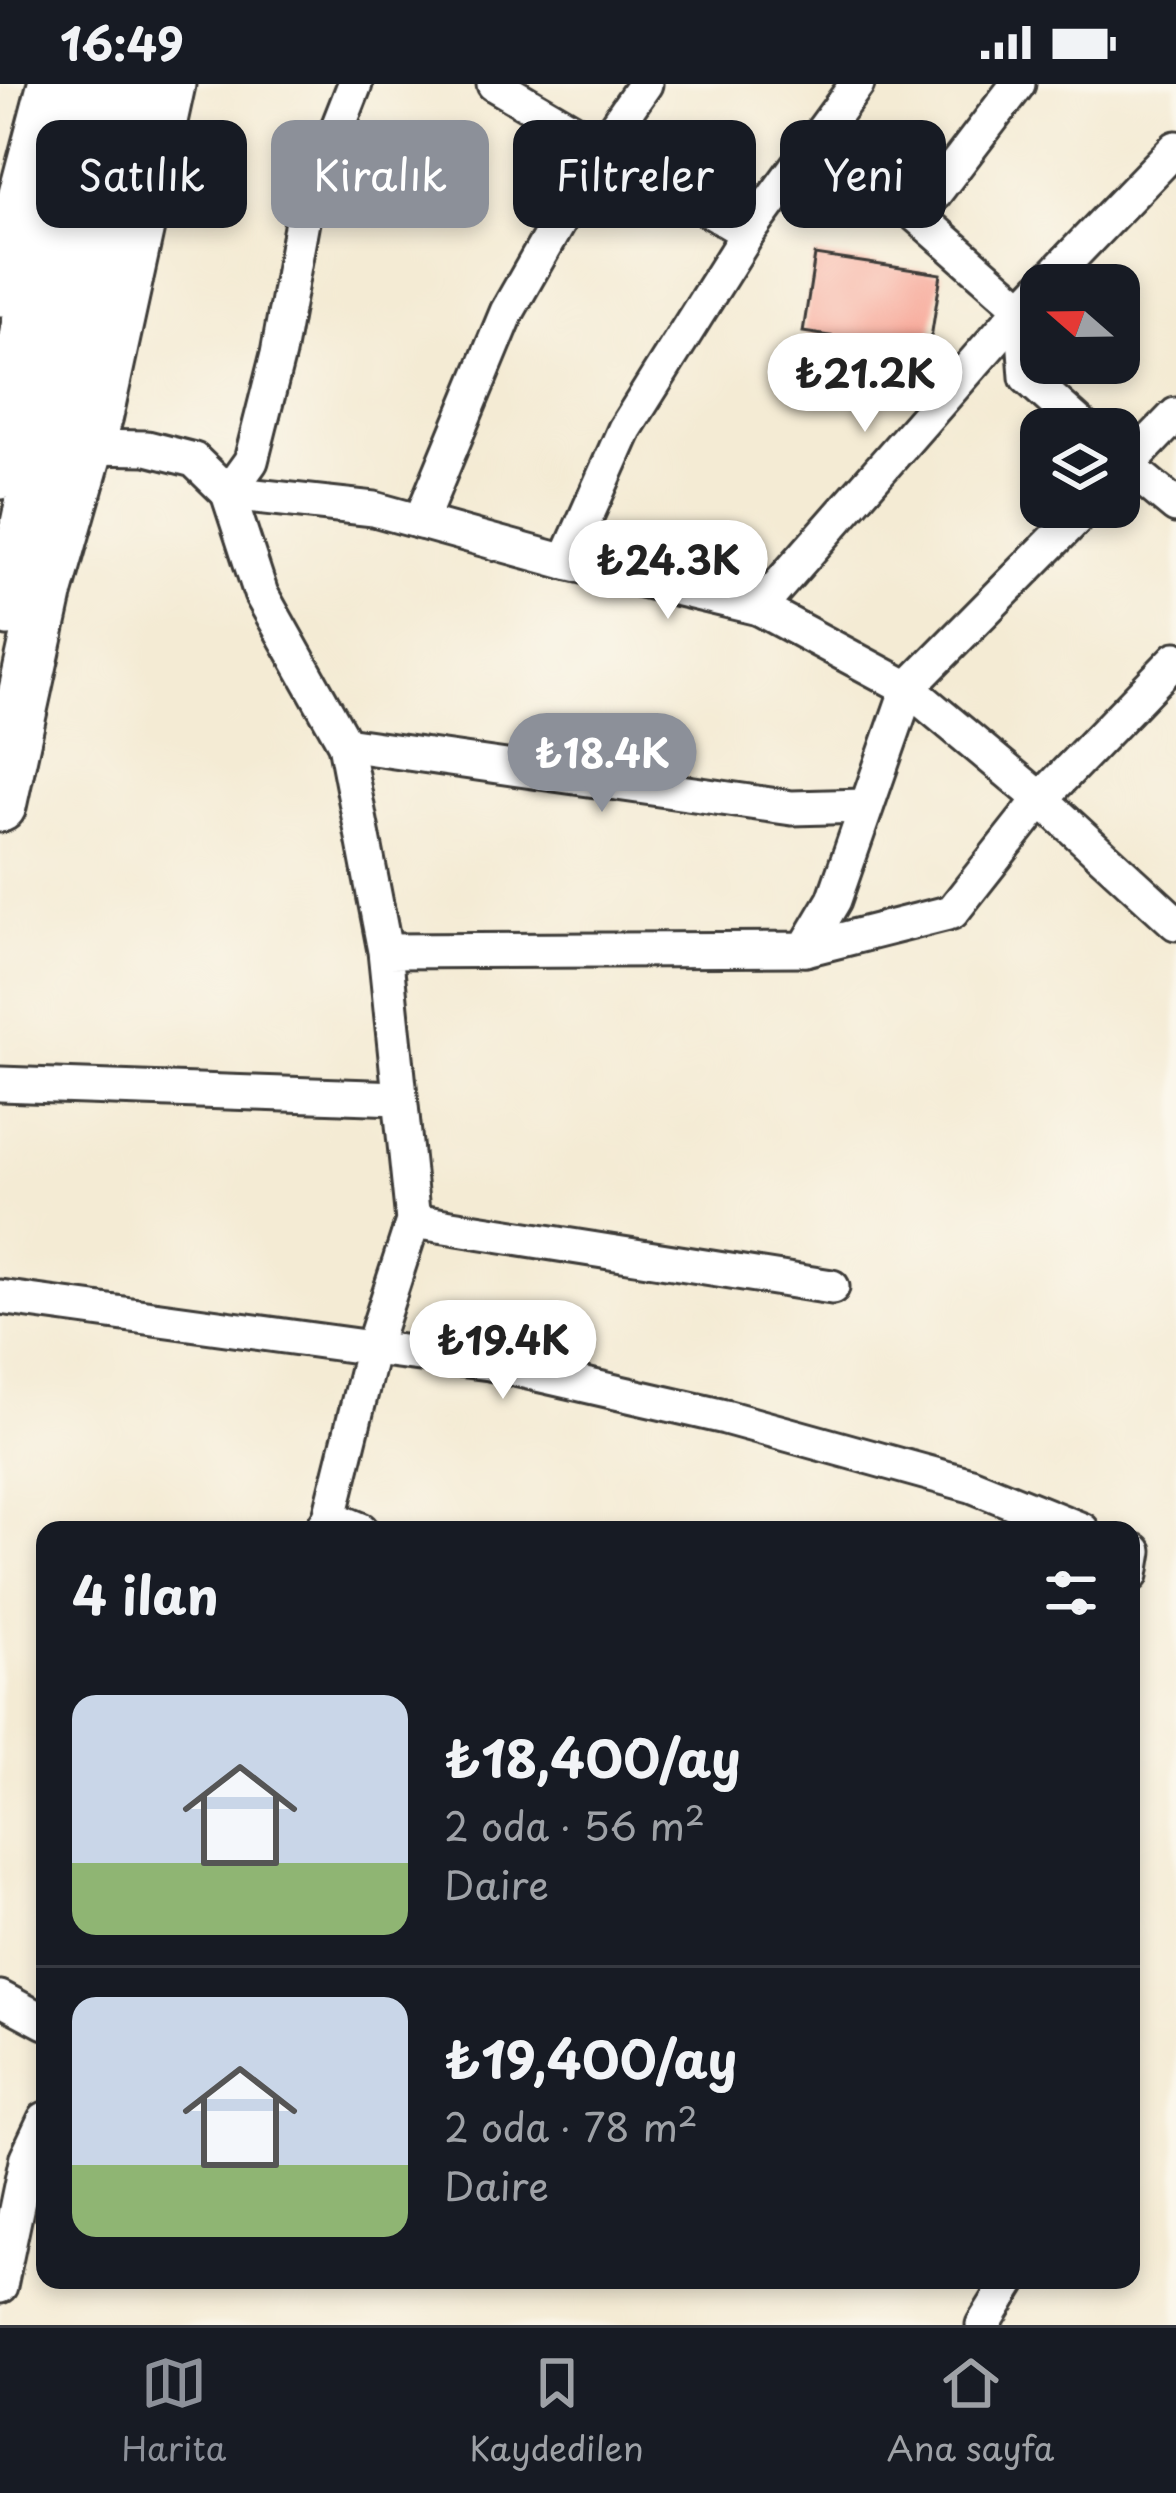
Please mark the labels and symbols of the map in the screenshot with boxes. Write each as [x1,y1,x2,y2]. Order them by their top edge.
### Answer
north arrow [1020,264,1140,384]
pin: ₺21.2K [767,333,963,435]
pin: ₺24.3K [570,520,766,622]
pin: ₺18.4K [504,713,700,815]
pin: ₺19.4K [405,1300,601,1402]

